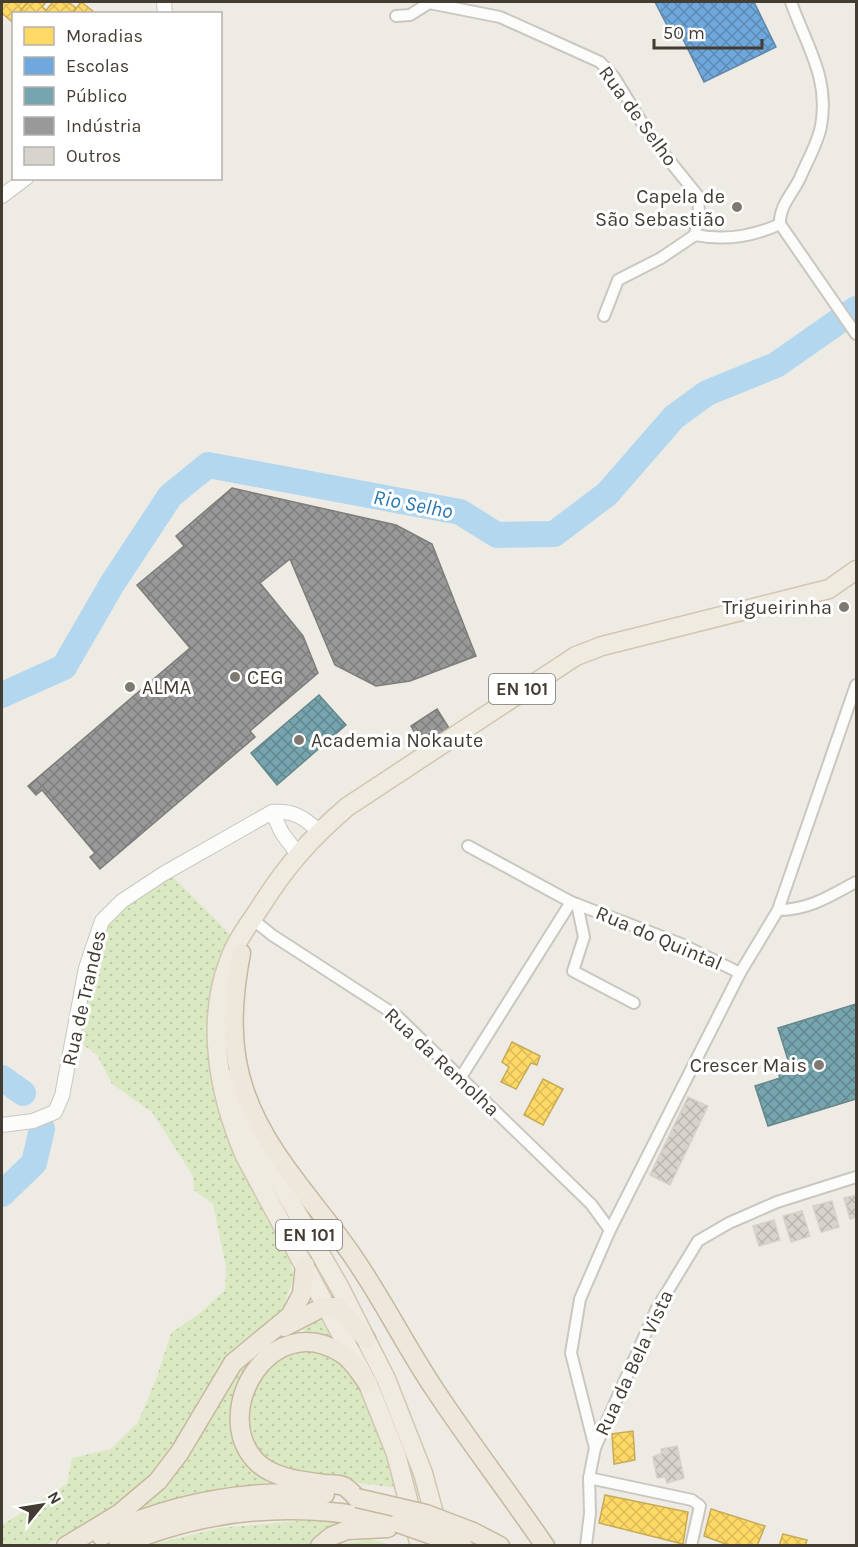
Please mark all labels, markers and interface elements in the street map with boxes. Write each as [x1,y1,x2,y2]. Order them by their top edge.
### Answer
legend [12,12,222,180]
scale bar [654,12,762,50]
text: 50 m [663,22,705,44]
text: Moradias [66,25,143,47]
text: Escolas [66,55,129,77]
street label: Rua de Selho [594,62,682,170]
text: Público [66,85,127,107]
text: Indústria [66,115,141,137]
text: Outros [66,145,121,167]
place label: Capela de São Sebastião [595,185,725,231]
marker: Capela de São Sebastião [730,200,744,214]
water label: Rio Selho [371,485,455,524]
place label: Trigueirinha [722,596,832,619]
marker: Trigueirinha [837,600,851,614]
place label: CEG [247,666,283,689]
marker: CEG [228,670,242,684]
road number: EN 101 [489,674,555,704]
place label: ALMA [142,676,191,699]
marker: ALMA [123,680,137,694]
place label: Academia Nokaute [311,729,483,752]
marker: Academia Nokaute [292,733,306,747]
street label: Rua do Quintal [592,901,726,975]
street label: Rua de Trandes [57,928,111,1068]
street label: Rua da Remolha [380,1003,504,1121]
place label: Crescer Mais [690,1054,807,1077]
marker: Crescer Mais [812,1058,826,1072]
road number: EN 101 [276,1220,342,1250]
street label: Rua da Bela Vista [590,1287,678,1439]
north arrow [12,1475,72,1535]
text: N [43,1488,66,1507]

